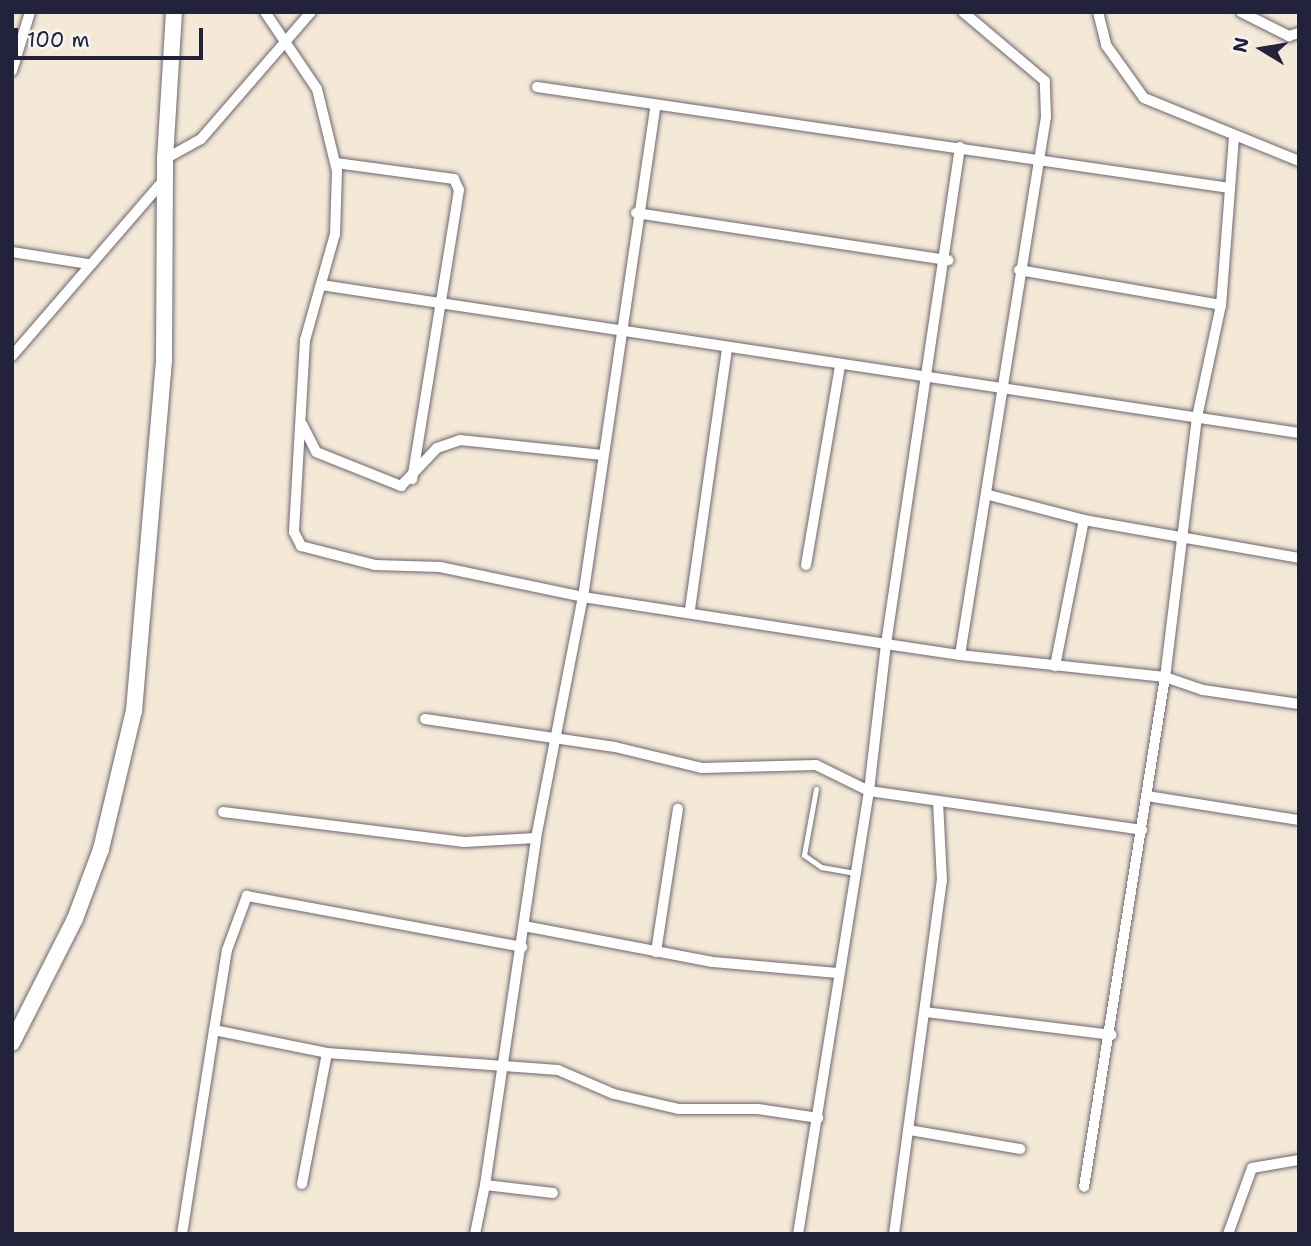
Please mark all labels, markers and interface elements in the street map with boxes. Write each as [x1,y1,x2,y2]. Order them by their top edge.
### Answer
scale bar [18,14,206,58]
north arrow [1227,14,1297,84]
text: 100 m [27,26,90,54]
text: N [1227,35,1255,55]

